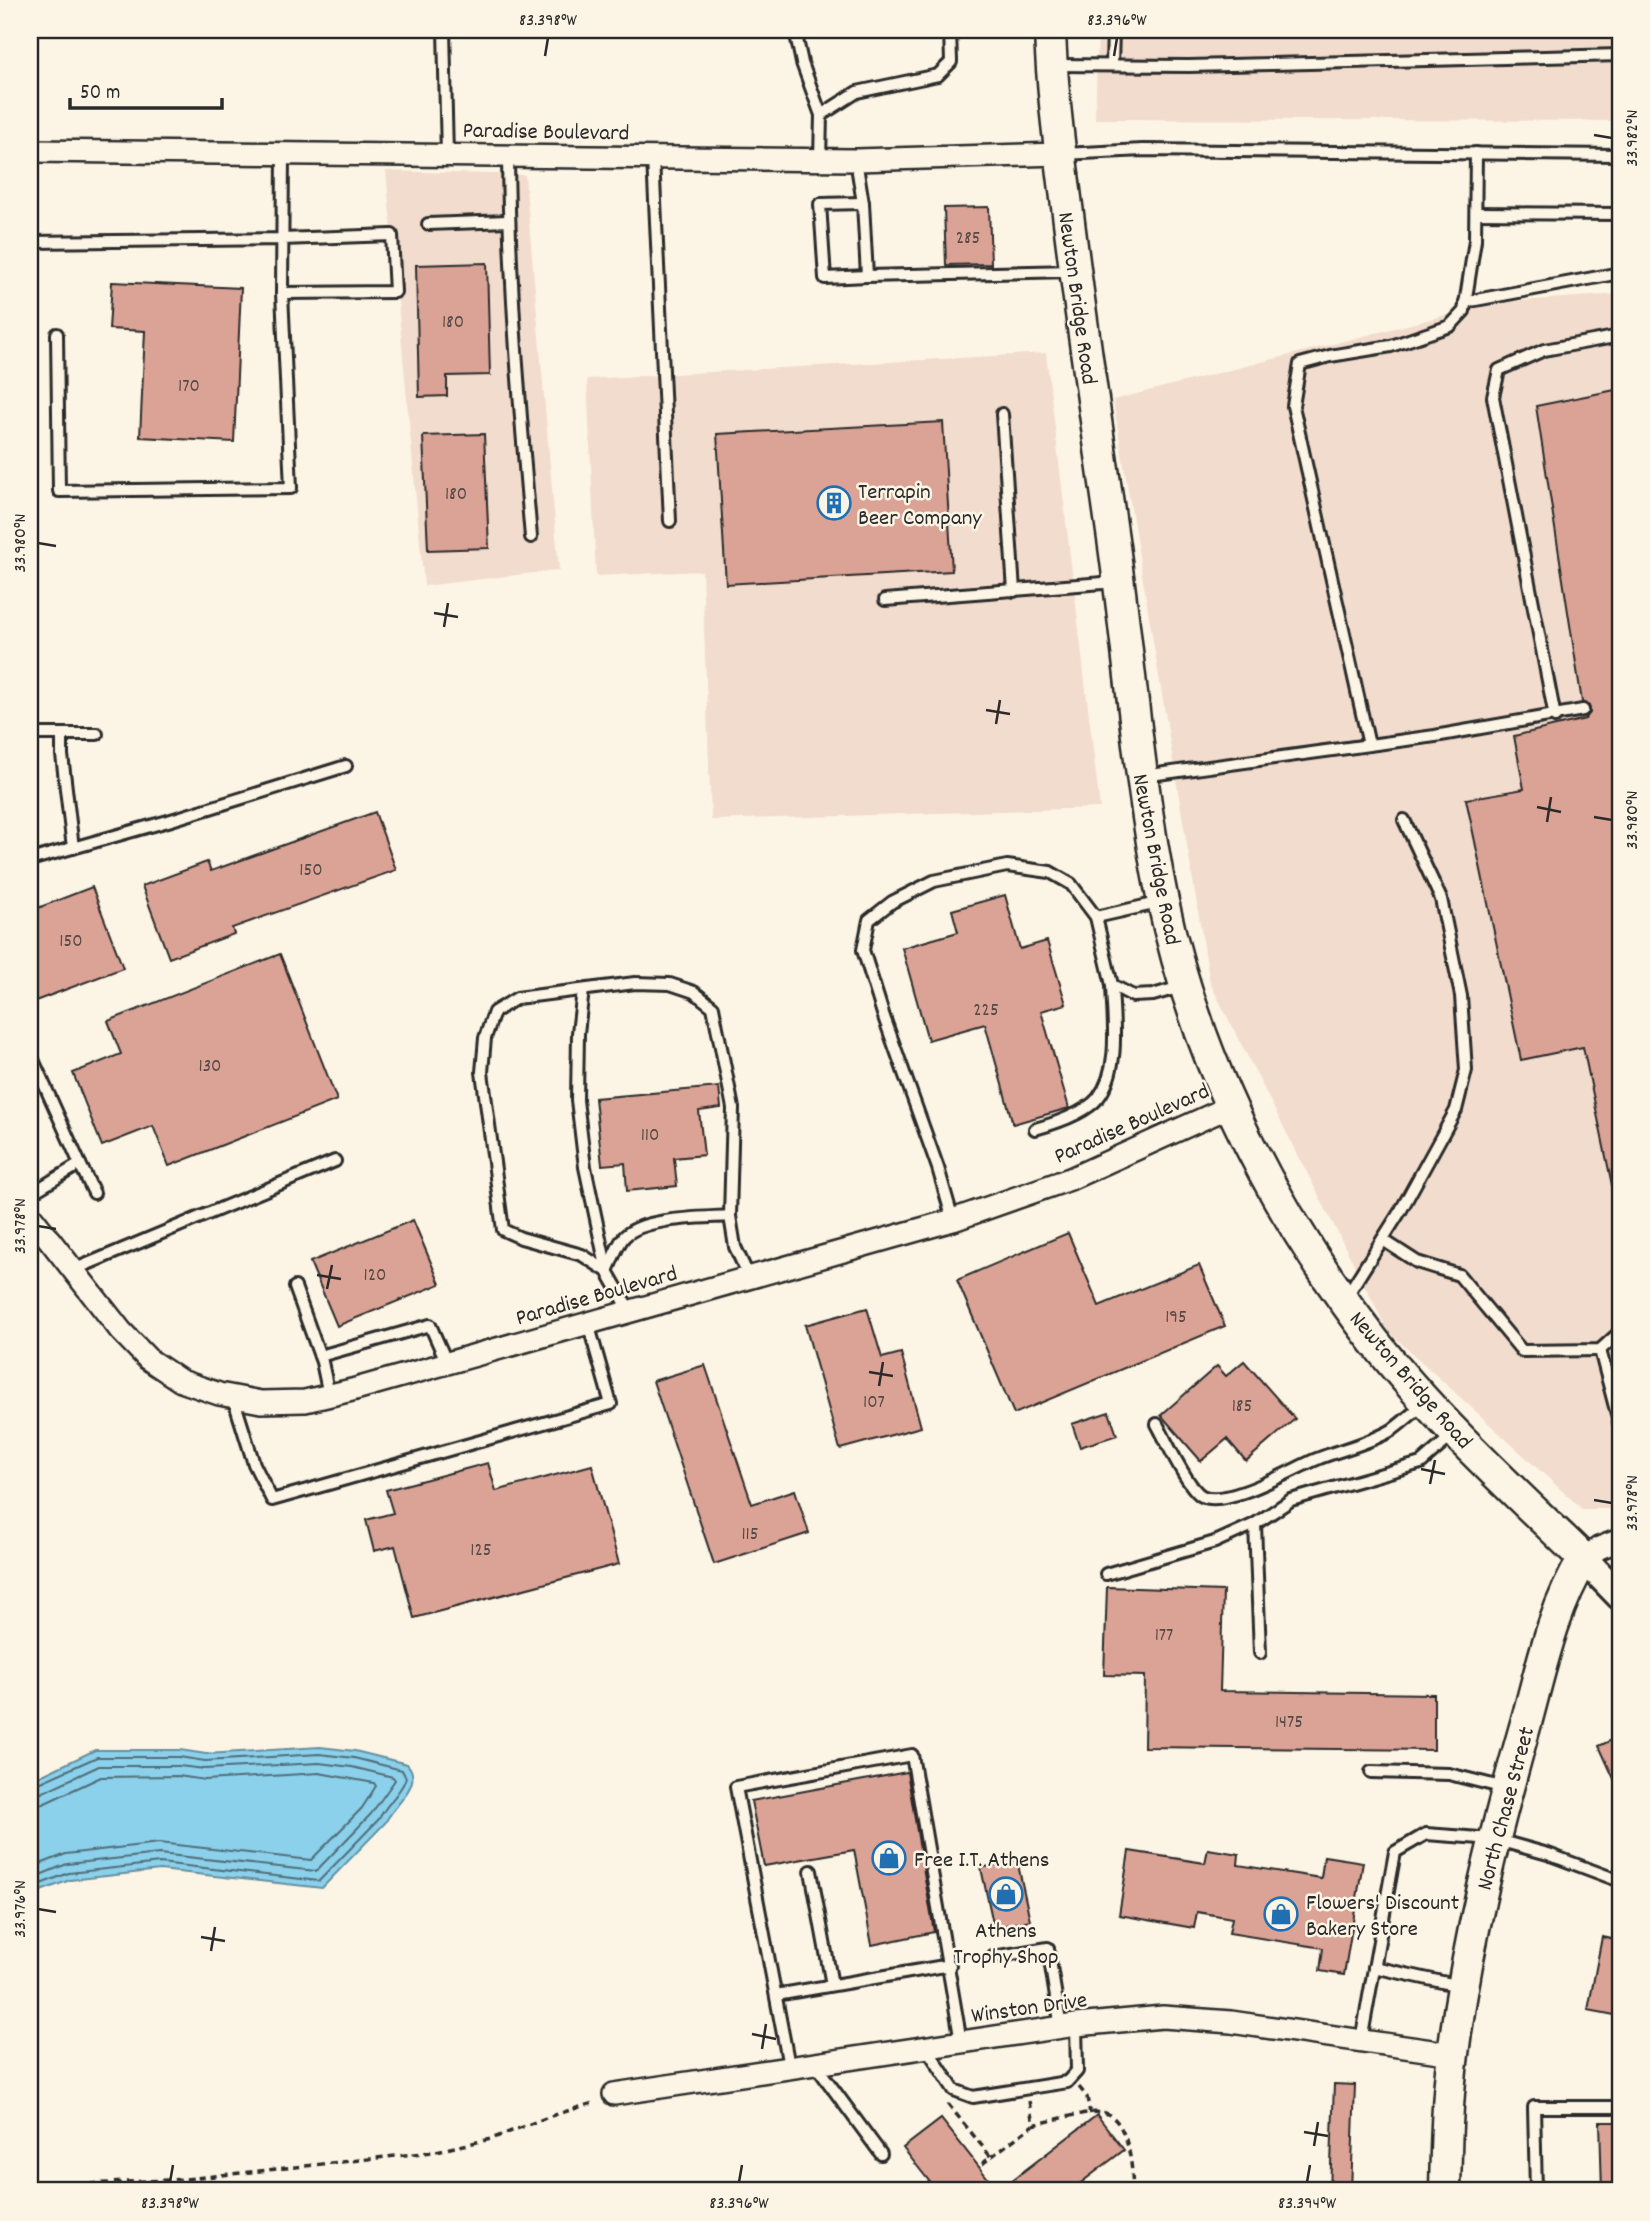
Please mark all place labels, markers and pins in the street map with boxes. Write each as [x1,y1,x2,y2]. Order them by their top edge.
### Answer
place label: Terrapin Beer Company [858,477,982,536]
building icon: Terrapin Beer Company [815,484,853,522]
shop icon: Free I.T. Athens [870,1839,908,1877]
place label: Free I.T. Athens [914,1845,1050,1878]
shop icon: Athens Trophy Shop [987,1875,1025,1913]
place label: Flowers' Discount Bakery Store [1306,1888,1459,1947]
shop icon: Flowers' Discount Bakery Store [1262,1895,1300,1933]
place label: Athens Trophy Shop [953,1916,1059,1975]

